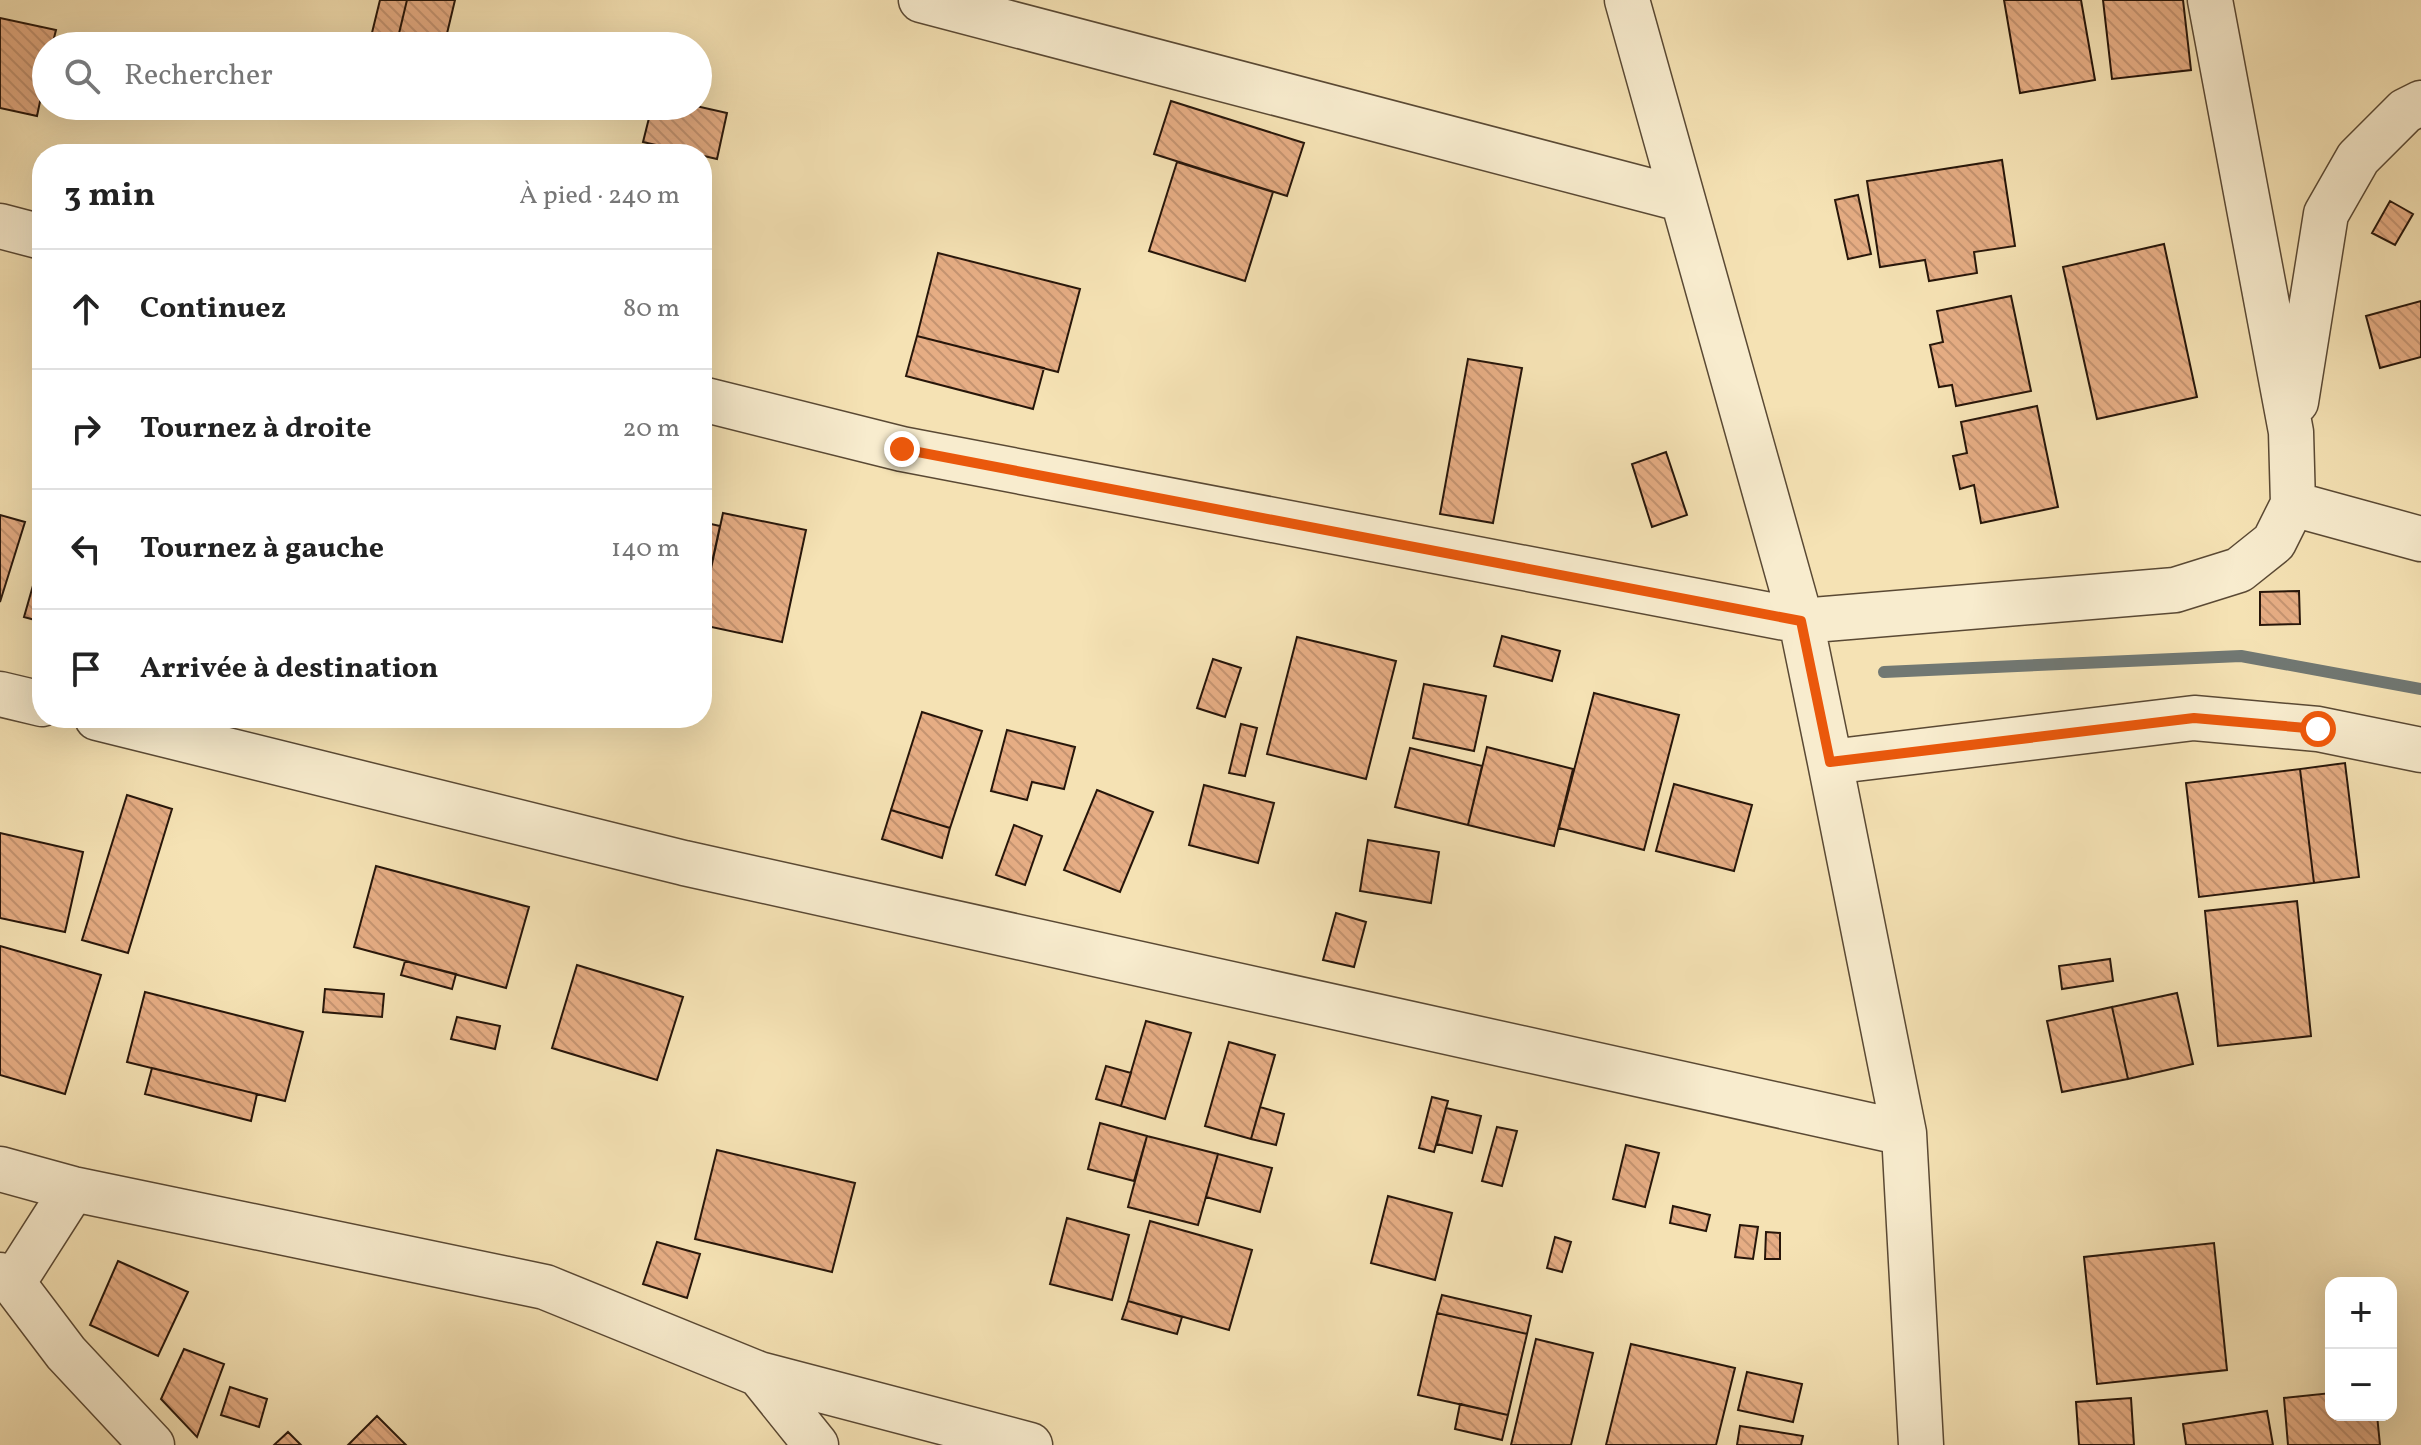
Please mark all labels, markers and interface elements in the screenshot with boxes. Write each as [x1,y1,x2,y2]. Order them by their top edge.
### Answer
search box [32,32,712,120]
icon: search [60,54,104,98]
text: Rechercher [124,55,273,97]
text: 3 min [64,173,155,220]
text: À pied · 240 m [519,178,680,214]
icon: ahead [64,287,108,331]
text: Continuez [140,288,286,330]
text: 80 m [623,291,680,327]
icon: right [64,407,108,451]
text: Tournez à droite [140,408,372,450]
text: 20 m [622,411,680,447]
route end [884,431,920,467]
icon: left [64,527,108,571]
text: Tournez à gauche [140,528,384,570]
text: 140 m [611,531,680,567]
icon: arrive [64,647,108,691]
text: Arrivée à destination [140,648,439,690]
route start [2300,711,2336,747]
map controls [2325,1277,2397,1421]
button: + [2325,1277,2397,1349]
button: − [2325,1349,2397,1421]

